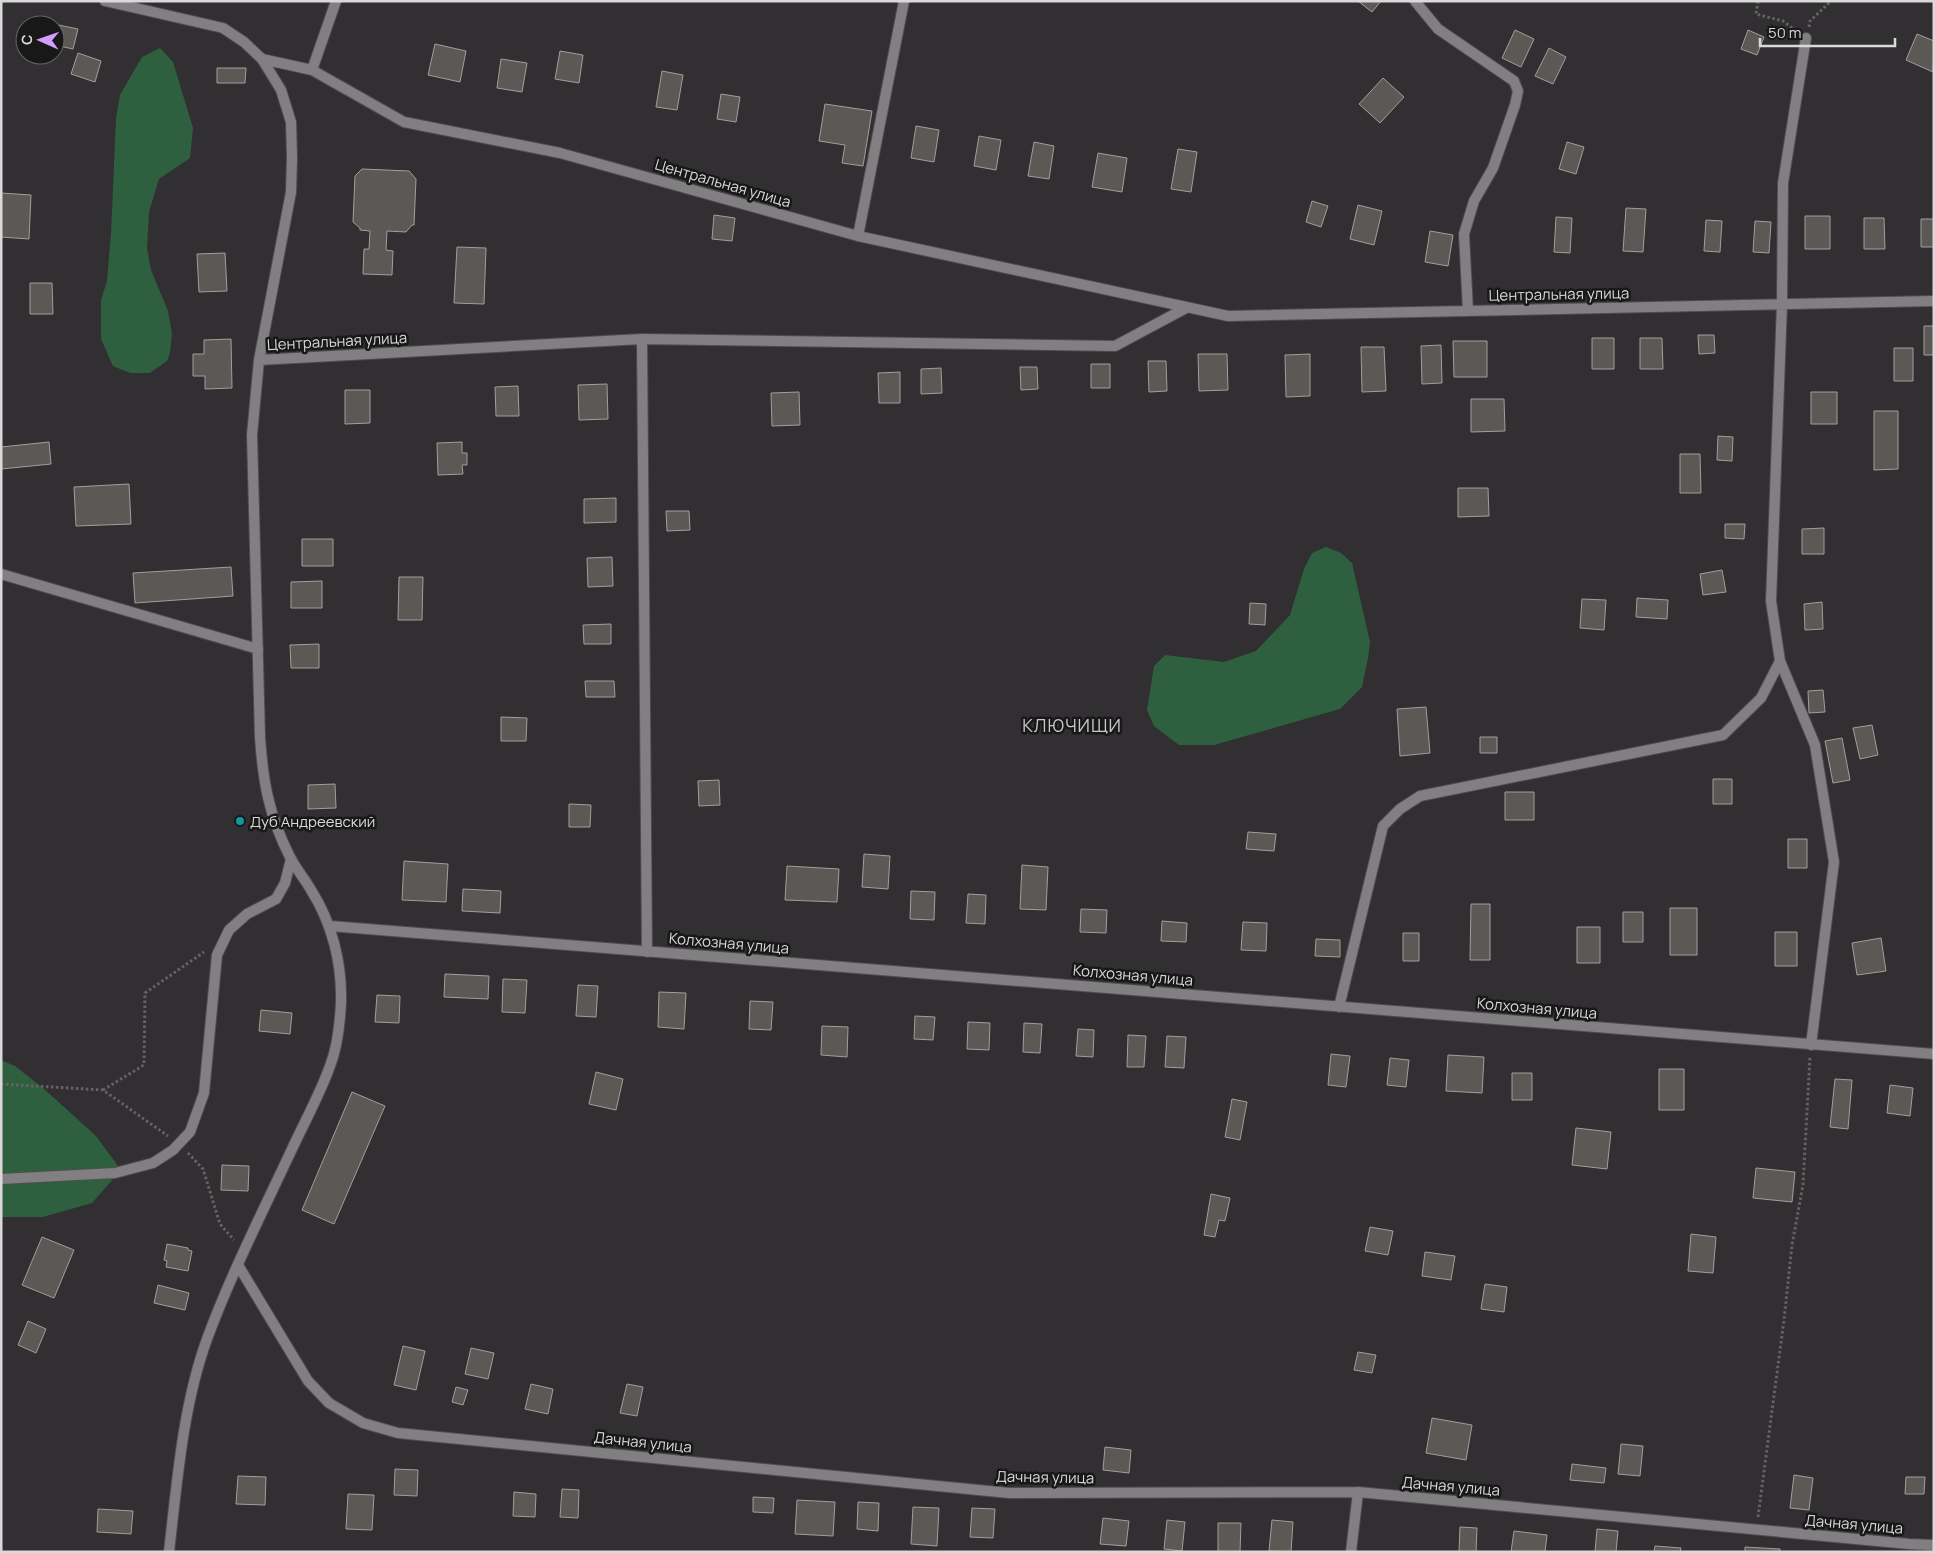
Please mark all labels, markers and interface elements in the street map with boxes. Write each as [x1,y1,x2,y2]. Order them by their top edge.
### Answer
north arrow [15,15,65,65]
scale bar [1760,15,1895,47]
text: 50 m [1768,22,1802,43]
text: С [17,34,36,45]
street label: Центральная улица [653,154,793,212]
street label: Центральная улица [1489,282,1629,306]
street label: Центральная улица [266,327,408,355]
district label: КЛЮЧИЩИ [1022,713,1122,737]
place label: Дуб Андреевский [250,811,375,832]
marker: Дуб Андреевский [234,815,246,827]
street label: Колхозная улица [668,927,790,959]
street label: Колхозная улица [1072,959,1194,991]
street label: Колхозная улица [1476,992,1598,1024]
street label: Дачная улица [593,1426,693,1458]
street label: Дачная улица [996,1466,1094,1488]
street label: Дачная улица [1401,1471,1501,1501]
street label: Дачная улица [1804,1509,1904,1539]

